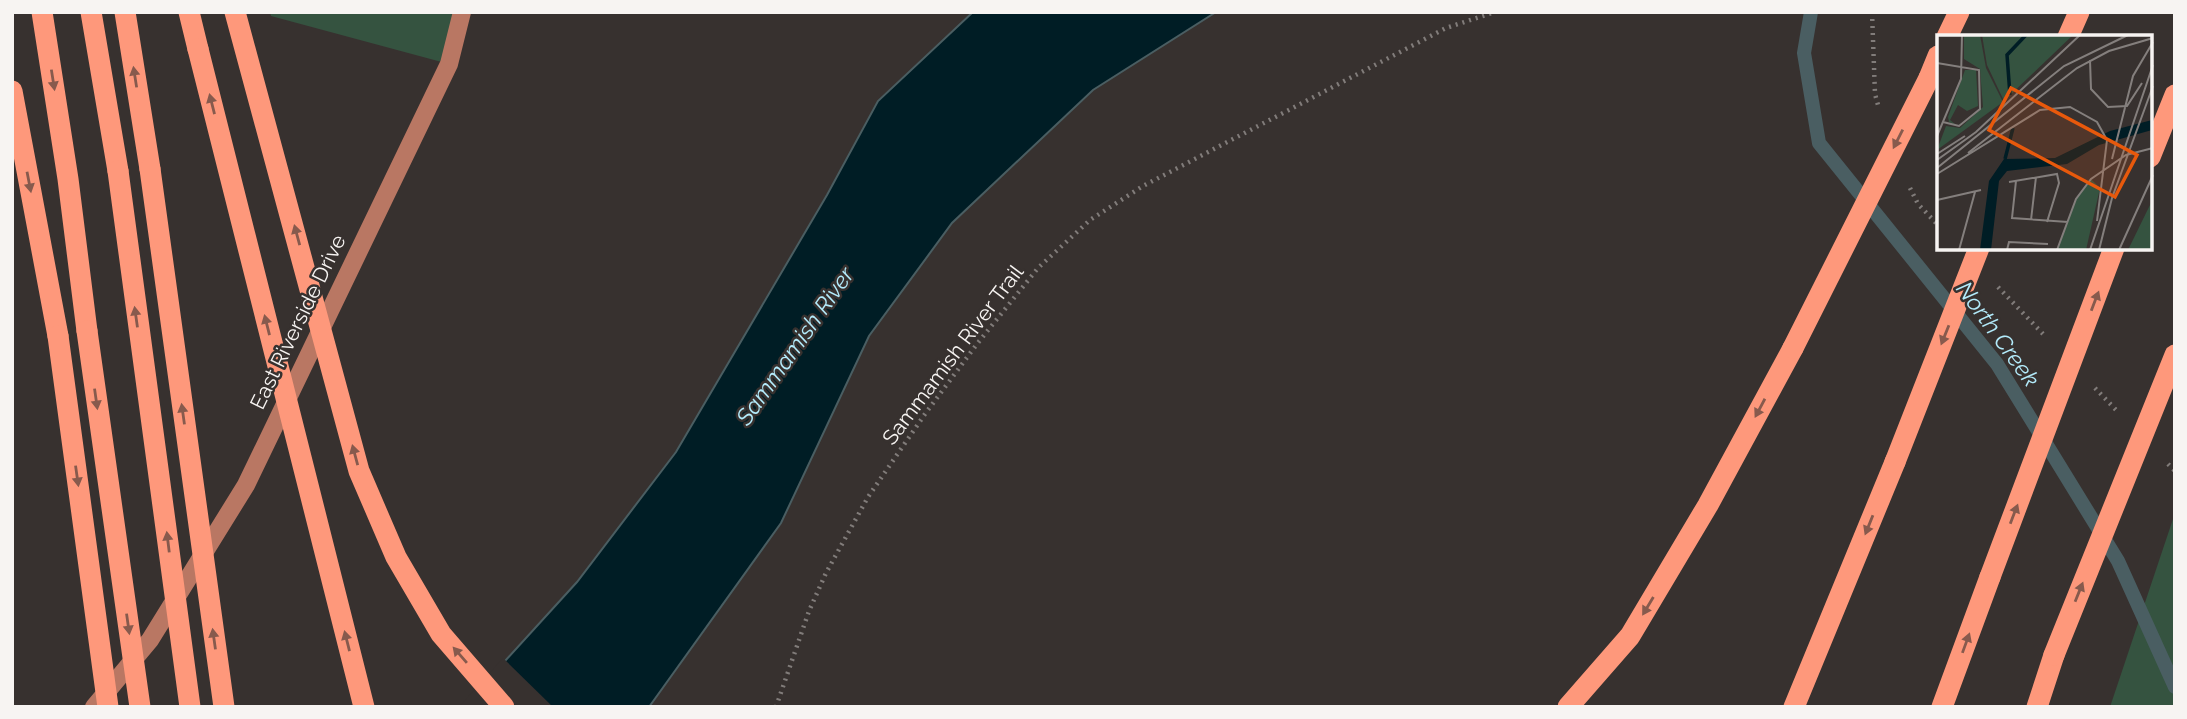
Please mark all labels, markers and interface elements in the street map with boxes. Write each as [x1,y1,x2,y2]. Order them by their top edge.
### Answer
inset map [1937,35,2152,250]
one-way arrow [130,66,141,88]
one-way arrow [47,69,58,91]
one-way arrow [206,93,217,115]
one-way arrow [1893,129,1905,149]
one-way arrow [24,171,35,193]
one-way arrow [291,224,301,245]
street label: East Riverside Drive [244,230,351,413]
street label: Sammamish River Trail [877,260,1029,450]
water label: Sammamish River [730,261,860,431]
water label: North Creek [1951,276,2046,392]
one-way arrow [2089,290,2100,311]
one-way arrow [131,305,142,327]
one-way arrow [261,314,272,336]
one-way arrow [1940,324,1951,345]
one-way arrow [91,388,102,410]
one-way arrow [1755,398,1766,418]
one-way arrow [178,403,189,425]
one-way arrow [349,444,360,466]
one-way arrow [71,465,82,487]
one-way arrow [2009,503,2020,524]
one-way arrow [1863,515,1874,536]
one-way arrow [162,531,173,553]
one-way arrow [2074,581,2085,602]
one-way arrow [1641,596,1654,615]
one-way arrow [122,613,133,635]
one-way arrow [209,628,220,650]
one-way arrow [341,629,352,651]
one-way arrow [1961,632,1972,653]
one-way arrow [452,646,468,664]

